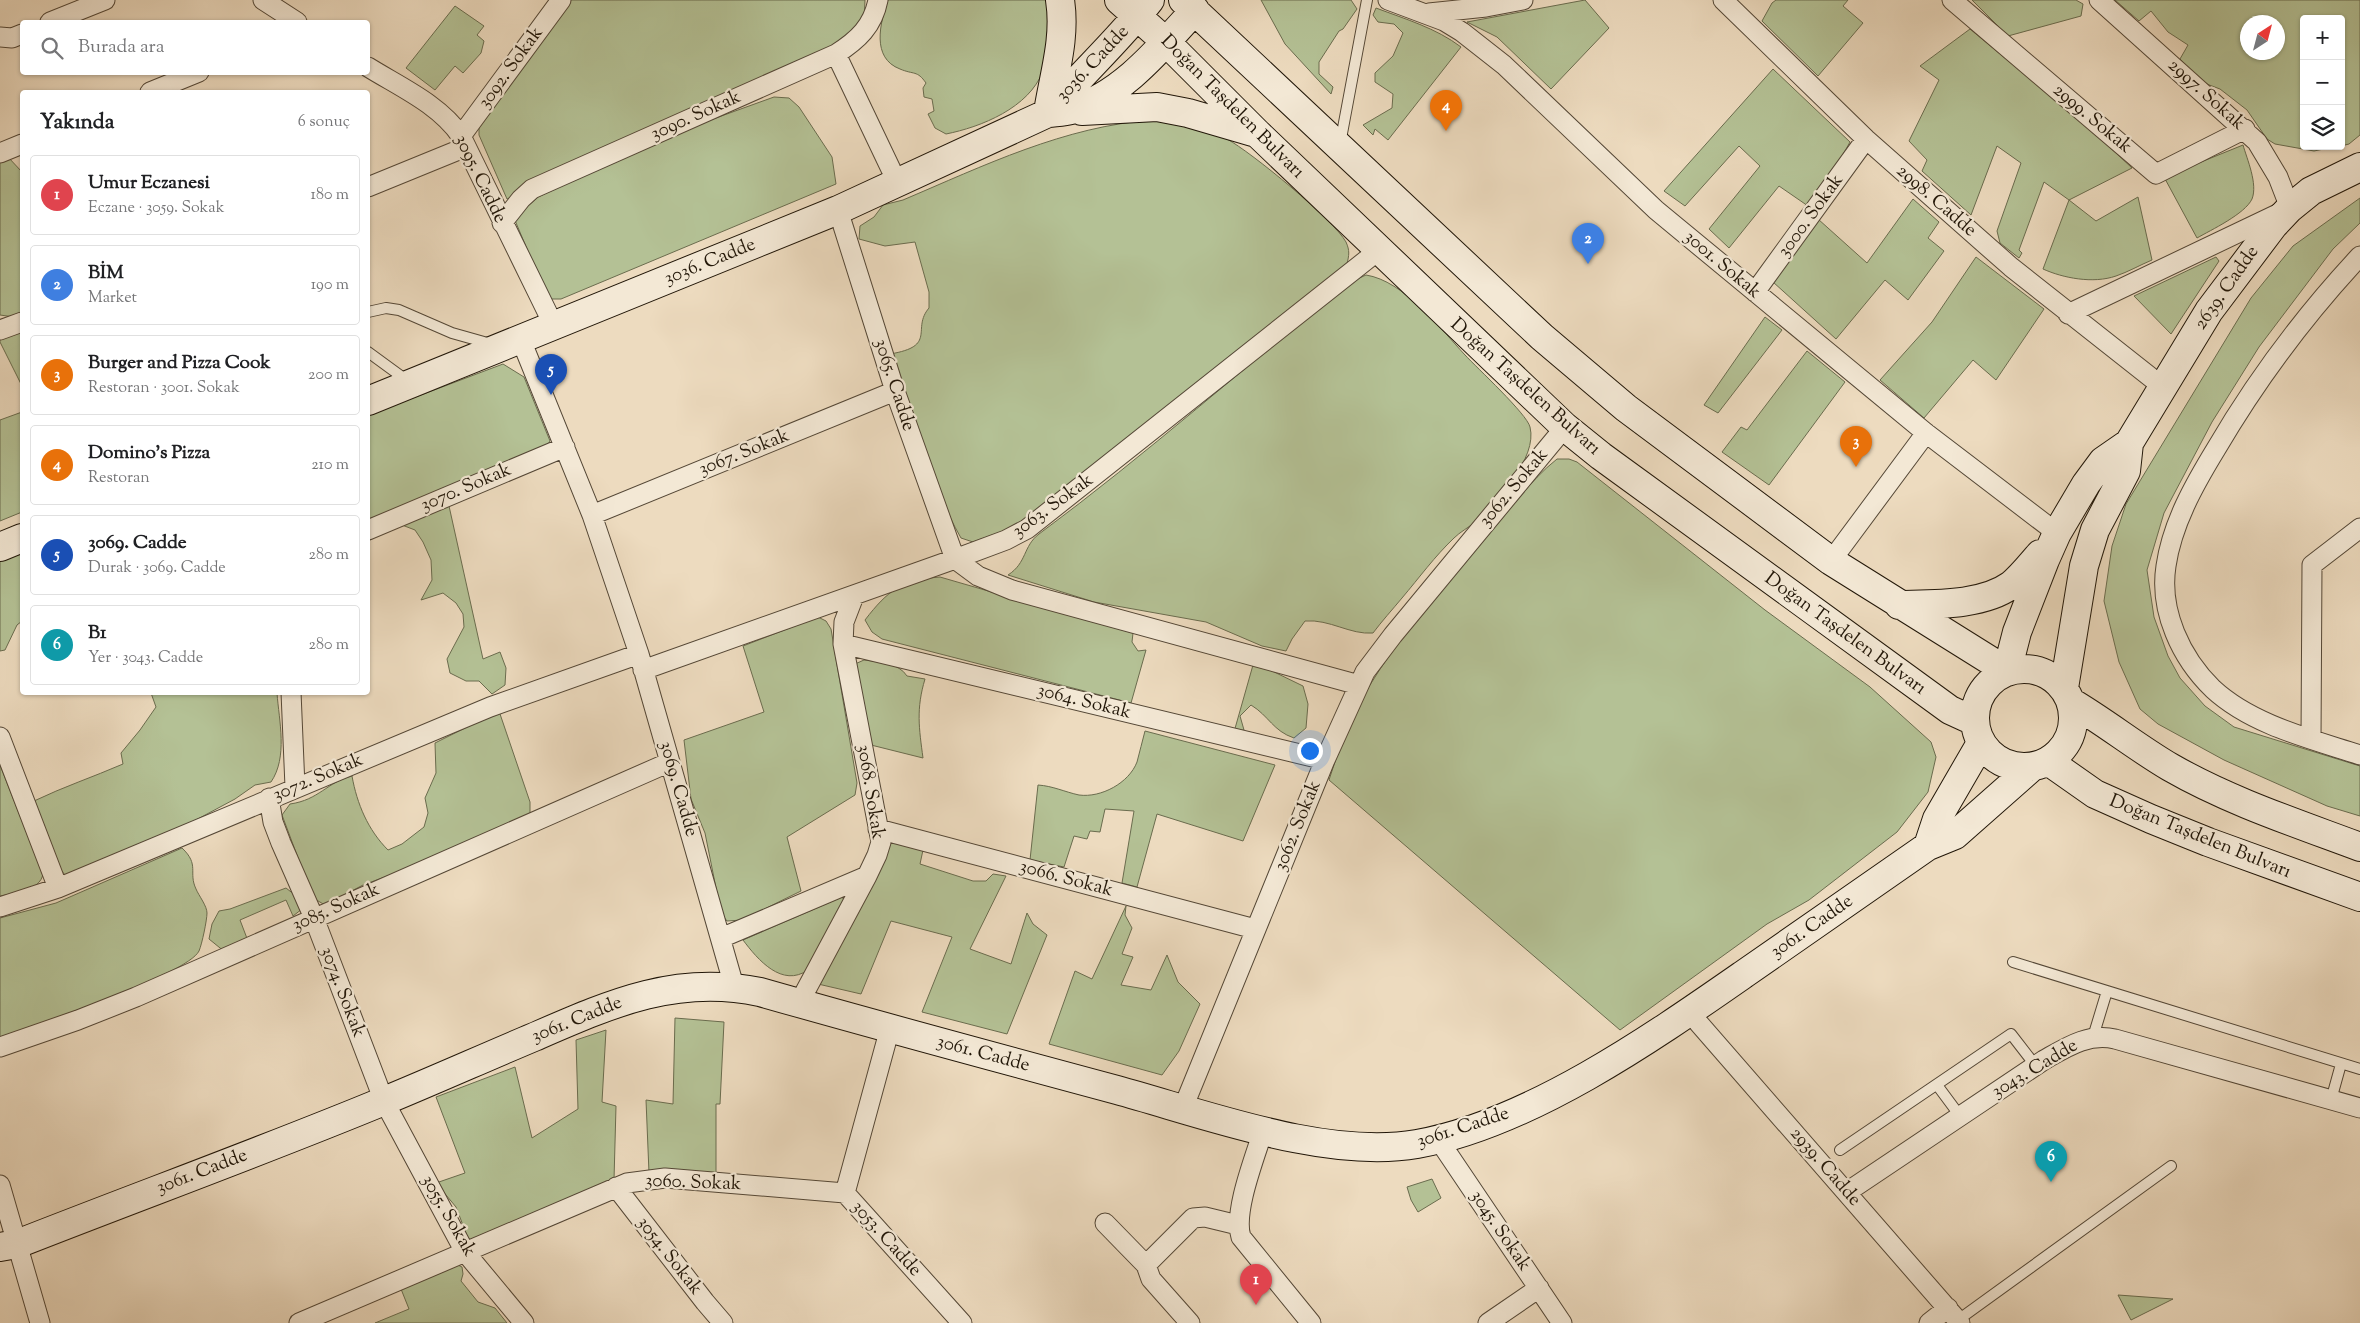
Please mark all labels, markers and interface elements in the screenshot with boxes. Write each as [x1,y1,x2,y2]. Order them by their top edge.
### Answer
north arrow [2240,15,2285,60]
map controls [2300,15,2345,150]
button: + [2300,15,2345,60]
street label: 3036. Cadde [1050,19,1136,108]
search box [20,20,370,75]
street label: 3092. Sokak [472,21,550,115]
street label: Doğan Taşdelen Bulvarı [1154,29,1310,185]
icon: search [38,34,66,62]
text: Burada ara [78,34,164,61]
street label: 2997. Sokak [2161,53,2251,138]
button: − [2300,60,2345,105]
street label: 2999. Sokak [2046,78,2138,161]
street label: 3090. Sokak [647,84,746,148]
pin: 4 [1430,90,1462,131]
button: layers [2300,105,2345,150]
text: Yakında [40,108,114,138]
text: 6 sonuç [298,111,350,134]
street label: 3095. Cadde [447,130,513,228]
street label: 2998. Cadde [1890,158,1982,244]
street label: 3000. Sokak [1772,168,1851,263]
text: Umur Eczanesi [88,170,210,197]
text: 1 [54,184,60,207]
text: 180 m [310,184,349,207]
text: Eczane · 3059. Sokak [88,197,224,220]
pin: 2 [1572,223,1604,264]
street label: 3001. Sokak [1677,225,1767,306]
street label: 3036. Cadde [660,231,760,293]
street label: 2639. Cadde [2188,240,2266,336]
text: BİM [88,260,124,287]
text: 2 [53,274,61,297]
text: 190 m [311,274,349,297]
text: Market [88,287,137,310]
street label: Doğan Taşdelen Bulvarı [1444,312,1606,462]
street label: 3065. Cadde [866,335,922,435]
text: Burger and Pizza Cook [88,350,271,377]
pin: 5 [535,354,567,395]
text: 3 [54,364,60,387]
text: 200 m [308,364,349,387]
text: Restoran · 3001. Sokak [88,377,240,400]
street label: 3067. Sokak [695,422,794,483]
pin: 3 [1840,426,1872,467]
text: Domino's Pizza [88,440,210,467]
street label: 3062. Sokak [1473,442,1555,533]
text: 4 [53,454,61,477]
text: 210 m [311,454,349,477]
street label: 3070. Sokak [416,457,516,519]
text: Restoran [88,467,150,490]
street label: 3063. Sokak [1007,467,1100,545]
text: 3069. Cadde [88,530,187,557]
text: 5 [54,544,60,567]
text: 280 m [308,544,349,567]
text: Durak · 3069. Cadde [88,557,226,580]
street label: Doğan Taşdelen Bulvarı [1759,566,1931,702]
text: B1 [88,620,106,647]
text: 6 [53,634,61,657]
text: 280 m [308,634,349,657]
text: Yer · 3043. Cadde [88,647,203,670]
street label: 3064. Sokak [1034,677,1135,727]
street label: 3069. Cadde [651,738,705,840]
your location [1297,738,1323,764]
street label: 3068. Sokak [849,742,891,842]
street label: 3072. Sokak [269,747,368,809]
street label: 3062. Sokak [1268,776,1329,875]
street label: Doğan Taşdelen Bulvarı [2105,788,2295,886]
street label: 3066. Sokak [1016,854,1116,905]
street label: 3085. Sokak [288,876,385,939]
street label: 3061. Cadde [1765,888,1859,965]
street label: 3074. Sokak [312,943,372,1042]
street label: 3061. Cadde [528,990,627,1050]
street label: 3061. Cadde [933,1029,1033,1079]
street label: 3043. Cadde [1987,1033,2083,1105]
street label: 3061. Cadde [1413,1100,1513,1156]
street label: 2939. Cadde [1783,1121,1867,1213]
pin: 6 [2035,1141,2067,1182]
street label: 3061. Cadde [153,1142,252,1202]
street label: 3060. Sokak [644,1168,742,1198]
street label: 3055. Sokak [414,1170,483,1263]
street label: 3045. Sokak [1463,1185,1537,1277]
street label: 3053. Cadde [844,1195,928,1283]
street label: 3054. Sokak [630,1211,709,1302]
pin: 1 [1240,1264,1272,1305]

